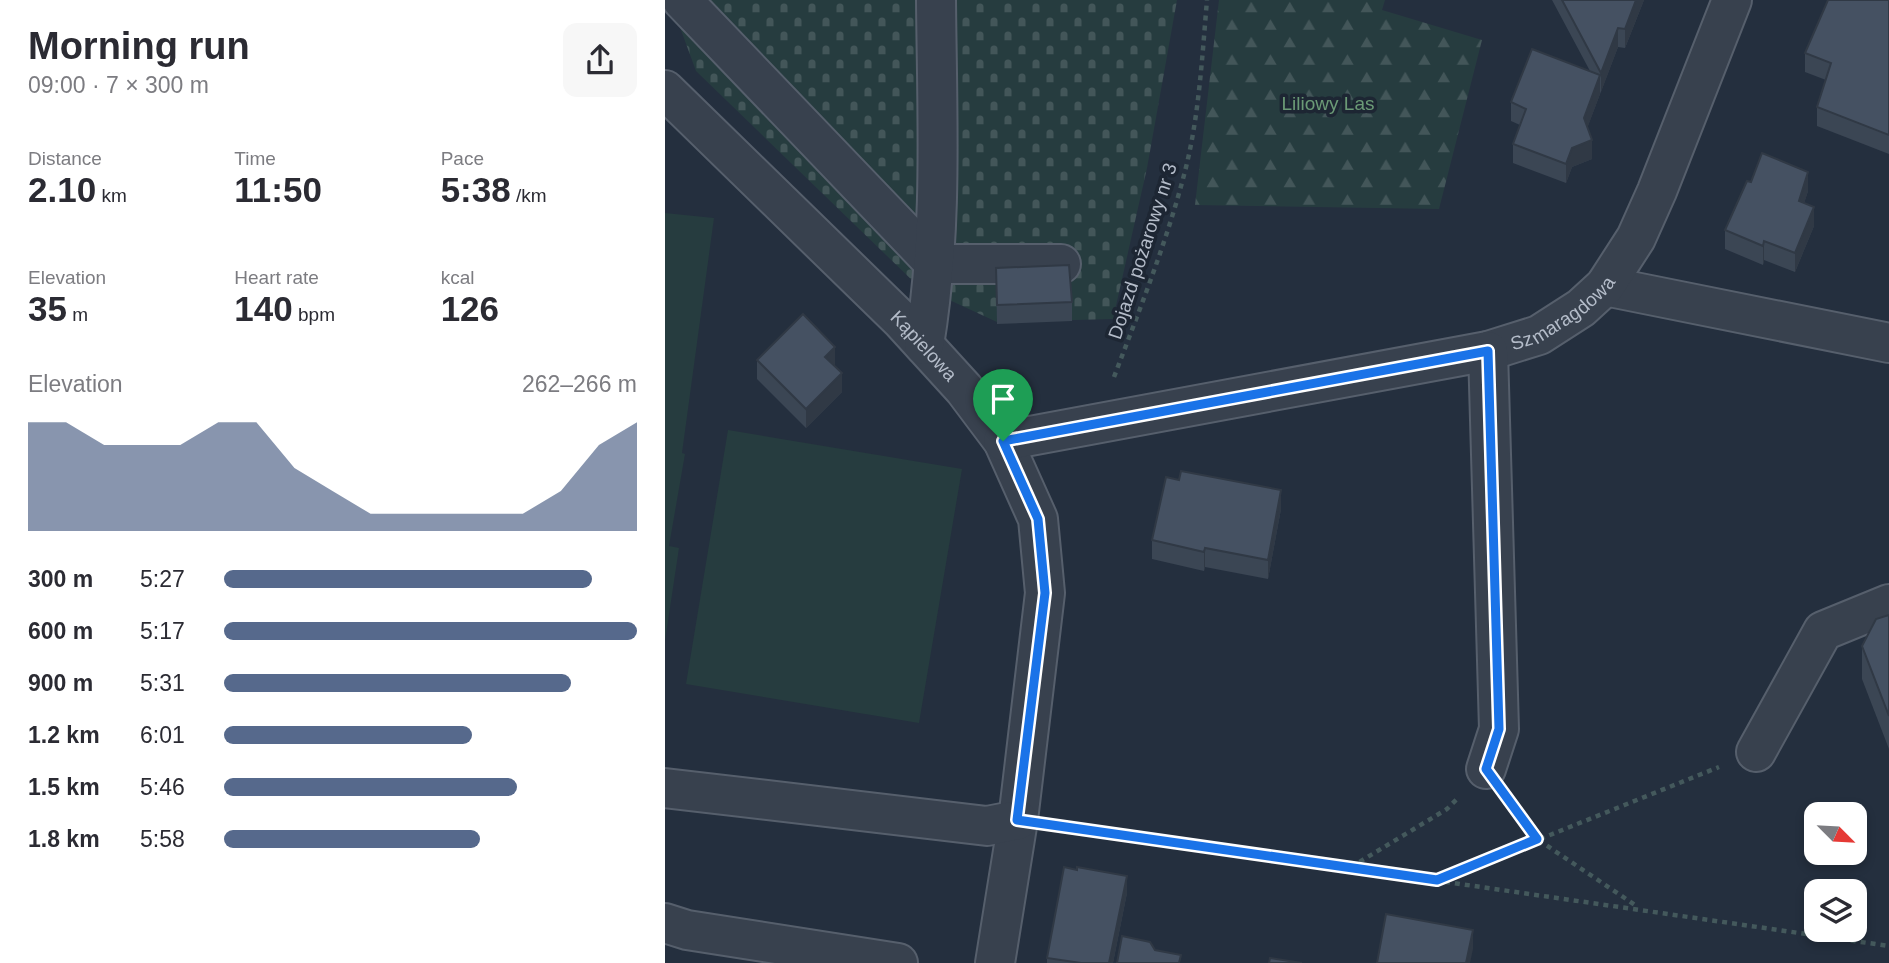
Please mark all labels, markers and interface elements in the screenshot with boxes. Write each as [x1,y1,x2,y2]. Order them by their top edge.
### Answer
button: share [563,23,637,97]
text: Morning run [28,25,250,67]
text: 09:00 · 7 × 300 m [28,72,209,98]
park label: Liliowy Las [1282,93,1374,114]
text: Distance [28,148,102,169]
text: Time [234,148,276,169]
text: Pace [441,148,484,169]
street label: Dojazd pożarowy nr 3 [1104,161,1181,342]
text: 2.10 [28,170,96,209]
text: 11:50 [234,170,322,209]
text: 5:38 [441,170,511,209]
text: km [96,185,127,206]
text: /km [511,185,547,206]
text: Elevation [28,267,106,288]
text: Heart rate [234,267,319,288]
text: kcal [441,267,474,288]
street label: Szmaragdowa [1508,272,1620,354]
text: 35 [28,289,67,328]
text: 140 [234,289,293,328]
text: 126 [441,289,499,328]
text: m [67,304,88,325]
text: bpm [293,304,335,325]
street label: Kąpielowa [887,306,962,386]
pin [973,369,1033,441]
text: Elevation [28,371,123,397]
text: 262–266 m [522,371,637,397]
icon: arrive [984,380,1022,418]
text: 300 m [28,566,93,592]
text: 5:27 [140,566,185,592]
text: 600 m [28,618,93,644]
text: 5:17 [140,618,185,644]
text: 900 m [28,670,93,696]
text: 5:31 [140,670,185,696]
text: 1.2 km [28,722,100,748]
text: 6:01 [140,722,185,748]
text: 1.5 km [28,774,100,800]
text: 5:46 [140,774,185,800]
north arrow [1804,802,1867,864]
map controls [1804,802,1867,942]
text: 1.8 km [28,826,100,852]
text: 5:58 [140,826,185,852]
button: layers [1804,879,1867,942]

